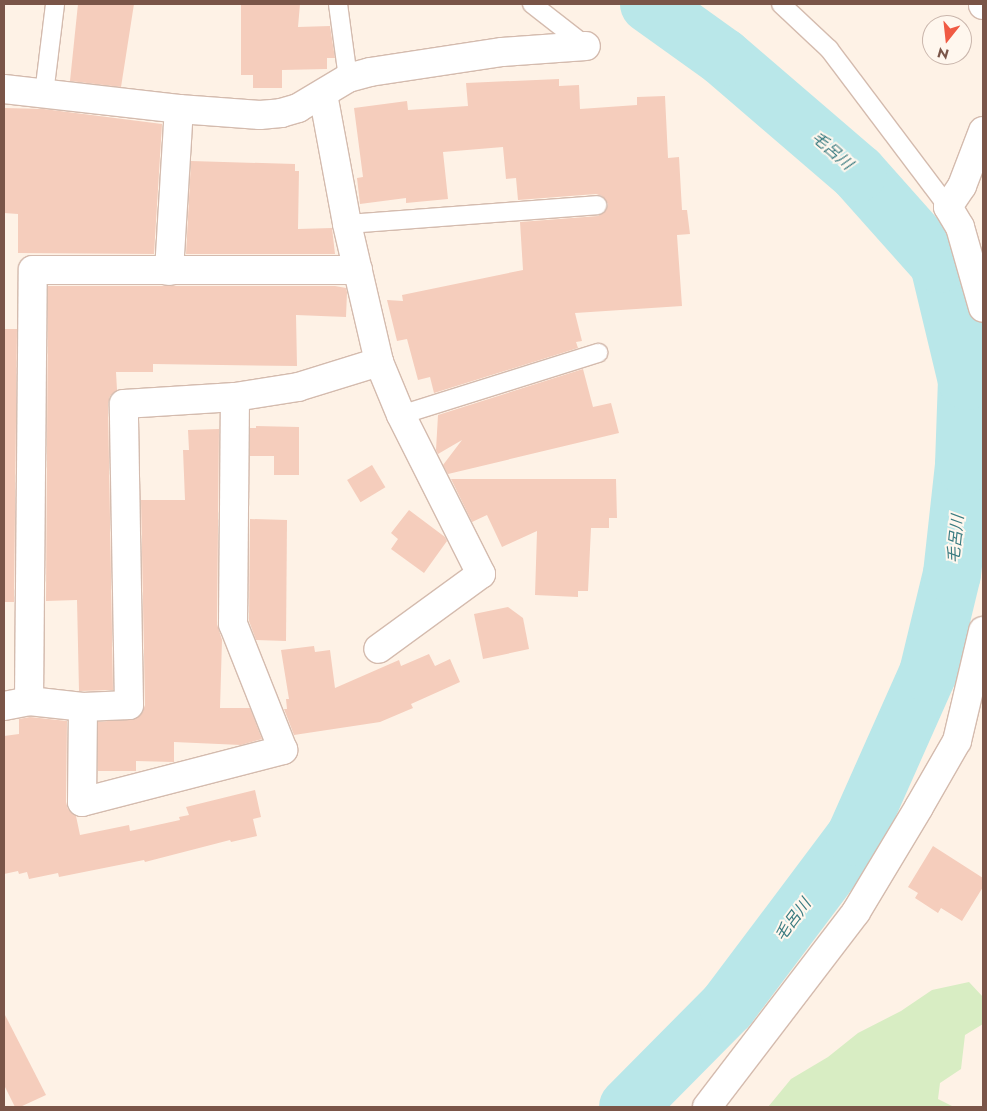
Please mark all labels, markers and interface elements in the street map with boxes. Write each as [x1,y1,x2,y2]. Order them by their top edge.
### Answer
north arrow [922,15,972,65]
text: N [935,42,951,65]
water label: 毛呂川 [808,128,856,174]
water label: 毛呂川 [944,514,968,564]
water label: 毛呂川 [771,895,815,945]

